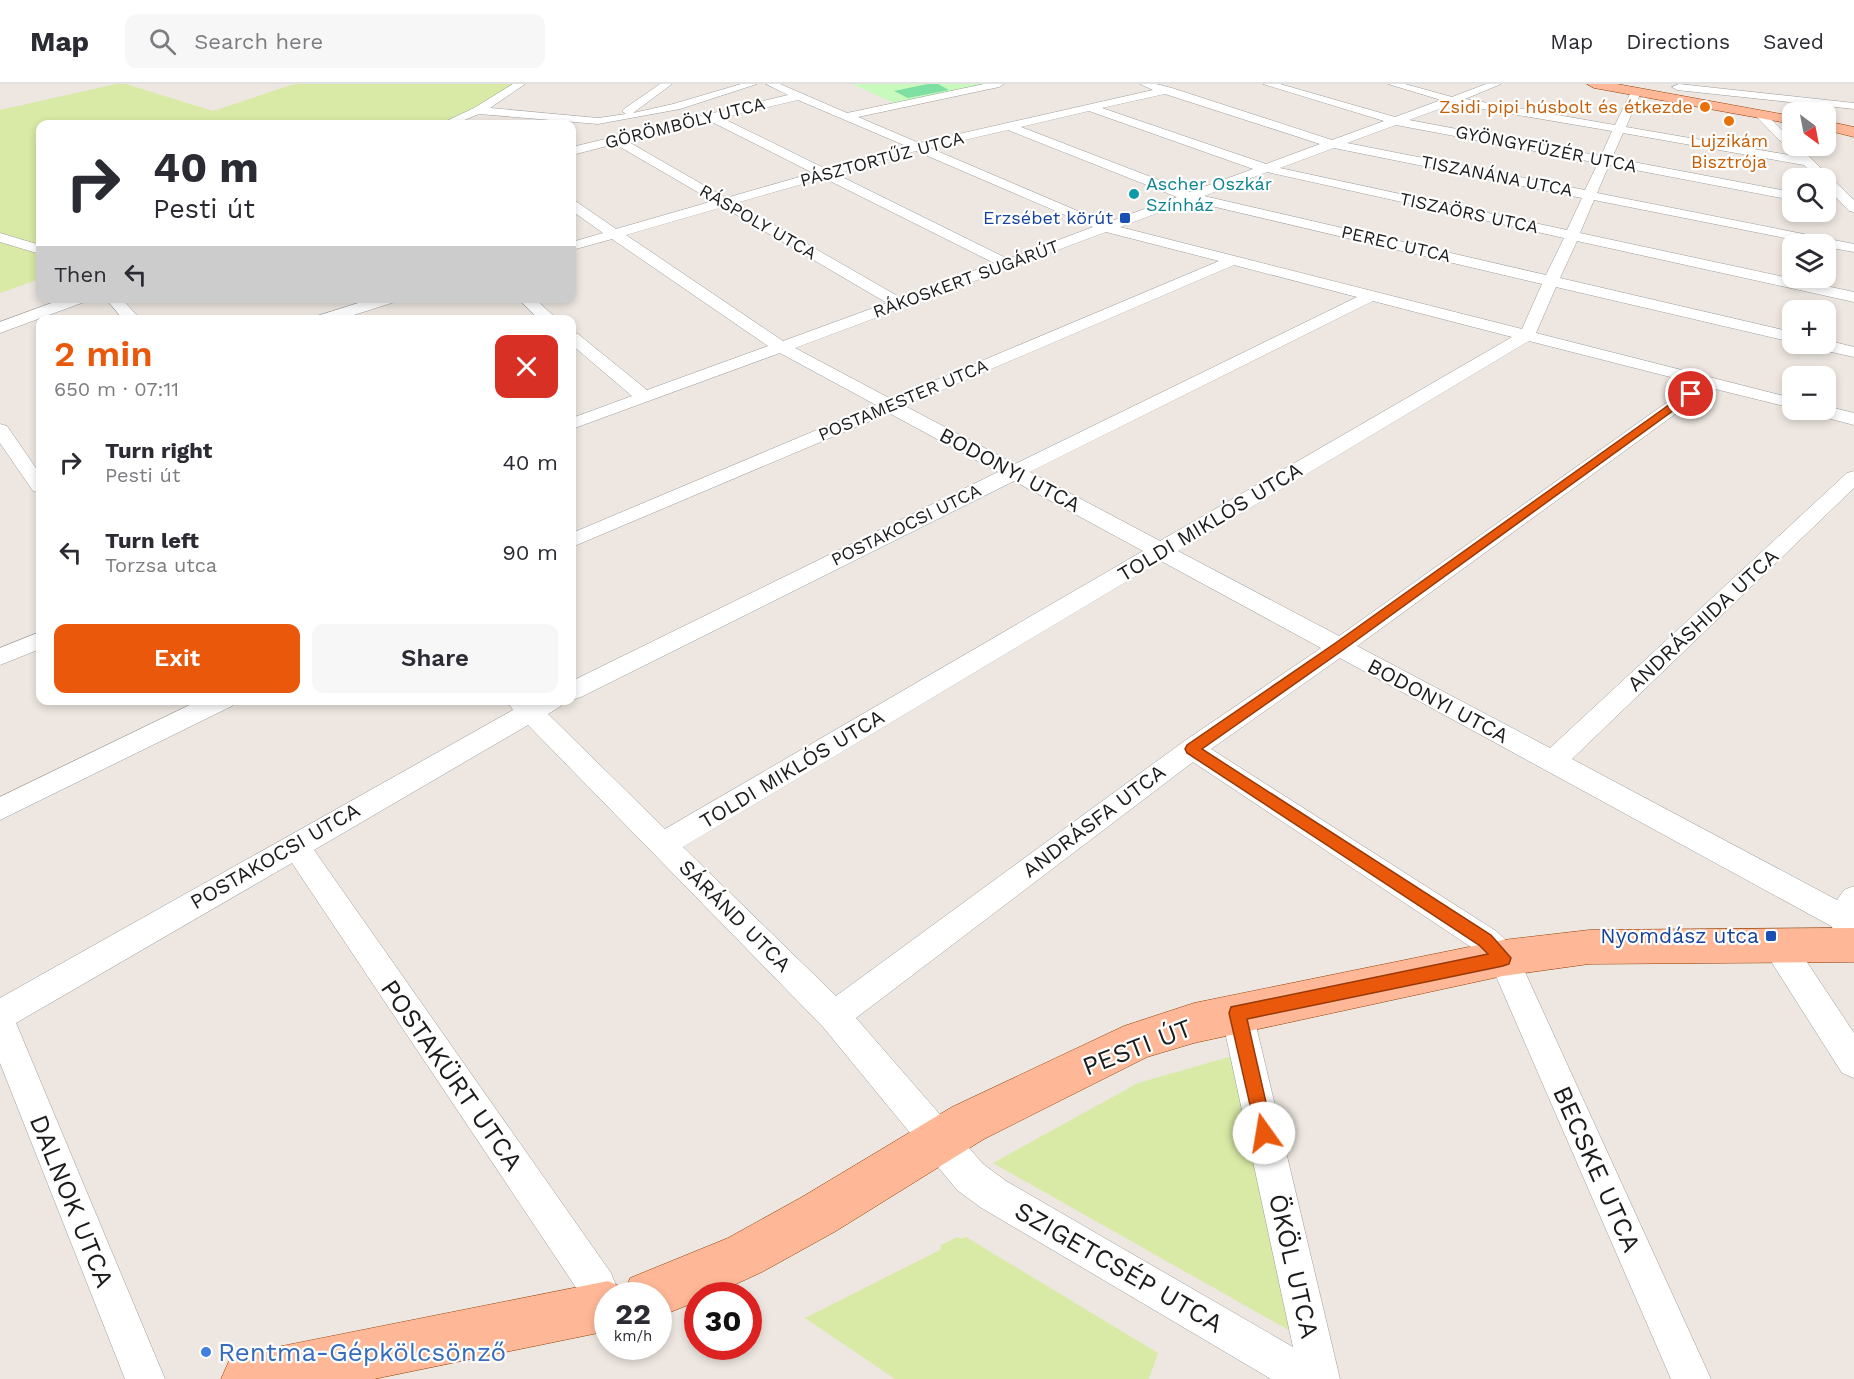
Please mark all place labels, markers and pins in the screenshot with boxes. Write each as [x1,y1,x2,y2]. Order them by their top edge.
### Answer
place label: Zsidi pipi húsbolt és étkezde [1439,96,1693,117]
marker: Zsidi pipi húsbolt és étkezde [1698,100,1712,114]
marker: Lujzikám Bisztrója [1722,114,1736,128]
place label: Lujzikám Bisztrója [1690,130,1768,172]
place label: Ascher Oszkár Színház [1146,173,1272,215]
marker: Ascher Oszkár Színház [1127,187,1141,201]
place label: Erzsébet körút [983,207,1113,228]
marker: Erzsébet körút [1118,211,1132,225]
pin [1665,368,1716,419]
place label: Nyomdász utca [1600,923,1759,948]
marker: Nyomdász utca [1764,929,1778,943]
place label: Rentma-Gépkölcsönző [218,1337,506,1367]
marker: Rentma-Gépkölcsönző [199,1345,213,1359]

